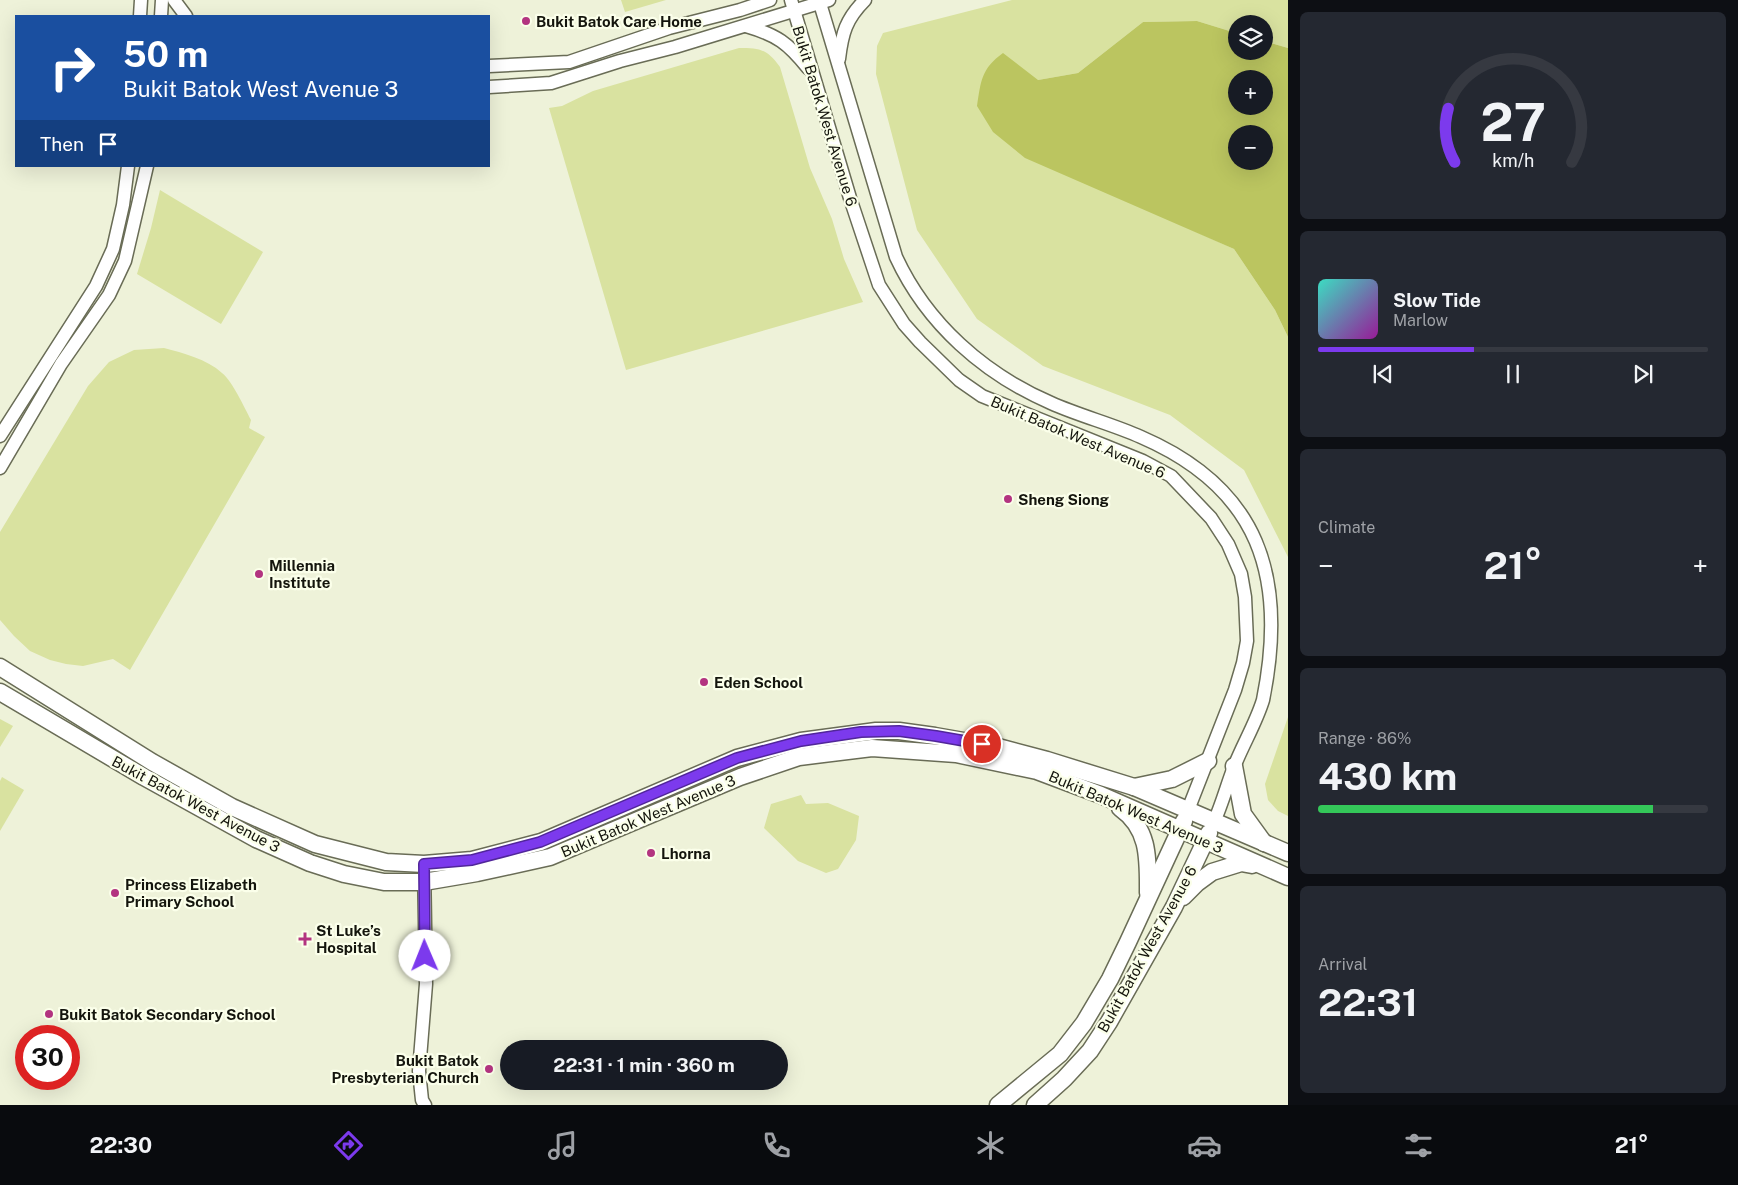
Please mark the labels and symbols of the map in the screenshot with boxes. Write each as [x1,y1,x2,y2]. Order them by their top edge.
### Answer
place label: Bukit Batok Care Home [536,13,702,30]
marker: Bukit Batok Care Home [520,15,532,27]
street label: Bukit Batok West Avenue 6 [789,24,861,208]
street label: Bukit Batok West Avenue 6 [988,393,1168,481]
place label: Sheng Siong [1018,491,1110,508]
marker: Sheng Siong [1002,493,1014,505]
place label: Millennia Institute [269,557,335,591]
marker: Millennia Institute [253,568,265,580]
place label: Eden School [714,674,803,691]
marker: Eden School [698,676,710,688]
pin [961,723,1003,765]
street label: Bukit Batok West Avenue 3 [109,752,283,856]
street label: Bukit Batok West Avenue 3 [1046,767,1226,857]
street label: Bukit Batok West Avenue 3 [558,771,738,861]
place label: Lhorna [661,845,711,862]
marker: Lhorna [645,847,657,859]
street label: Bukit Batok West Avenue 6 [1094,863,1200,1035]
place label: Princess Elizabeth Primary School [125,876,257,910]
marker: Princess Elizabeth Primary School [109,887,121,899]
place label: St Luke’s Hospital [316,922,381,956]
position arrow [398,929,450,981]
marker: St Luke’s Hospital [298,932,312,946]
place label: Bukit Batok Secondary School [59,1006,276,1023]
marker: Bukit Batok Secondary School [43,1008,55,1020]
speed limit sign: 30 [15,1025,80,1090]
place label: Bukit Batok Presbyterian Church [331,1052,479,1086]
marker: Bukit Batok Presbyterian Church [483,1063,495,1075]

